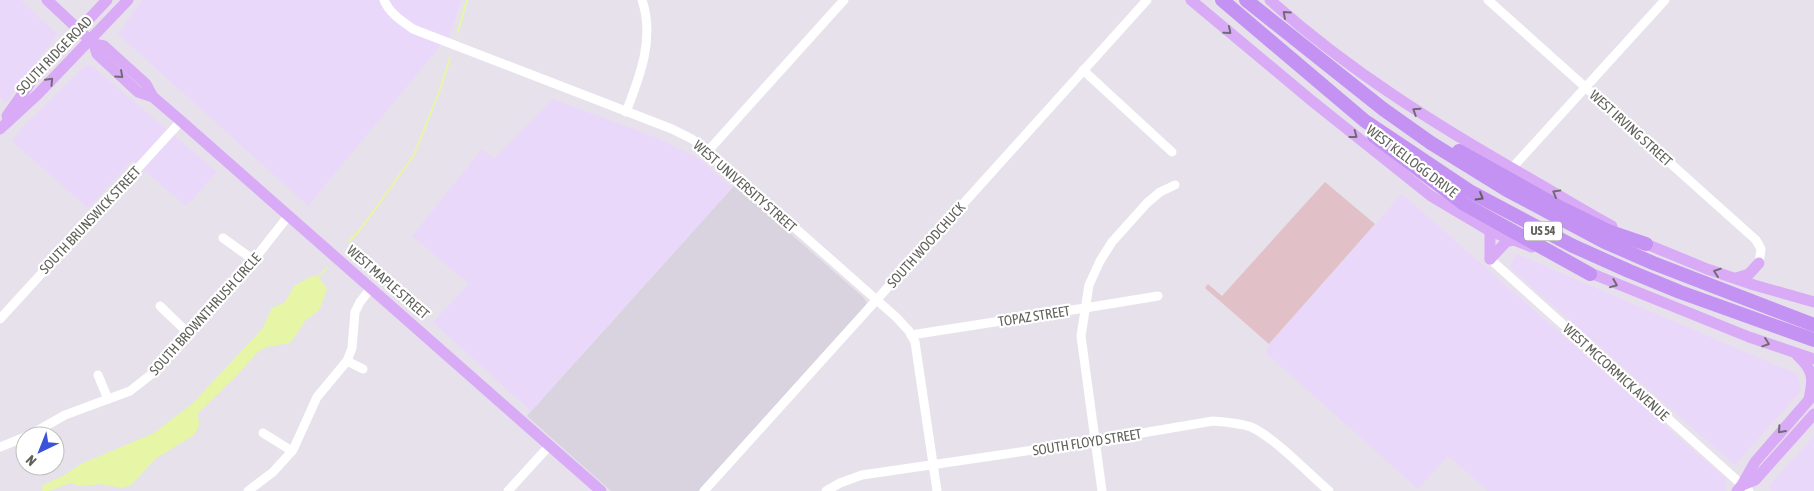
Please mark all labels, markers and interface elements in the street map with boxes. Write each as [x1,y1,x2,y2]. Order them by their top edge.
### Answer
one-way arrow [1282,11,1291,20]
street label: SOUTH RIDGE ROAD [13,13,95,97]
one-way arrow [1223,26,1232,35]
one-way arrow [114,69,123,78]
one-way arrow [44,78,53,87]
street label: WEST IRVING STREET [1586,87,1676,169]
one-way arrow [1412,108,1422,117]
street label: WEST KELLOGG DRIVE [1363,122,1461,200]
one-way arrow [1348,129,1358,138]
street label: WEST UNIVERSITY STREET [690,137,800,235]
street label: SOUTH BRUNSWICK STREET [36,163,144,277]
one-way arrow [1474,190,1483,200]
one-way arrow [1552,190,1561,200]
street label: SOUTH WOODCHUCK [884,199,968,291]
road number: US 54 [1524,222,1562,240]
street label: WEST MAPLE STREET [344,242,432,322]
street label: SOUTH BROWNTHRUSH CIRCLE [146,250,264,378]
one-way arrow [1714,268,1722,278]
one-way arrow [1610,278,1618,288]
street label: TOPAZ STREET [997,302,1071,330]
street label: WEST MCCORMICK AVENUE [1560,320,1672,424]
one-way arrow [1761,337,1770,347]
street label: SOUTH FLOYD STREET [1031,425,1143,459]
one-way arrow [1778,425,1787,434]
north arrow [15,426,65,476]
text: N [23,452,40,469]

